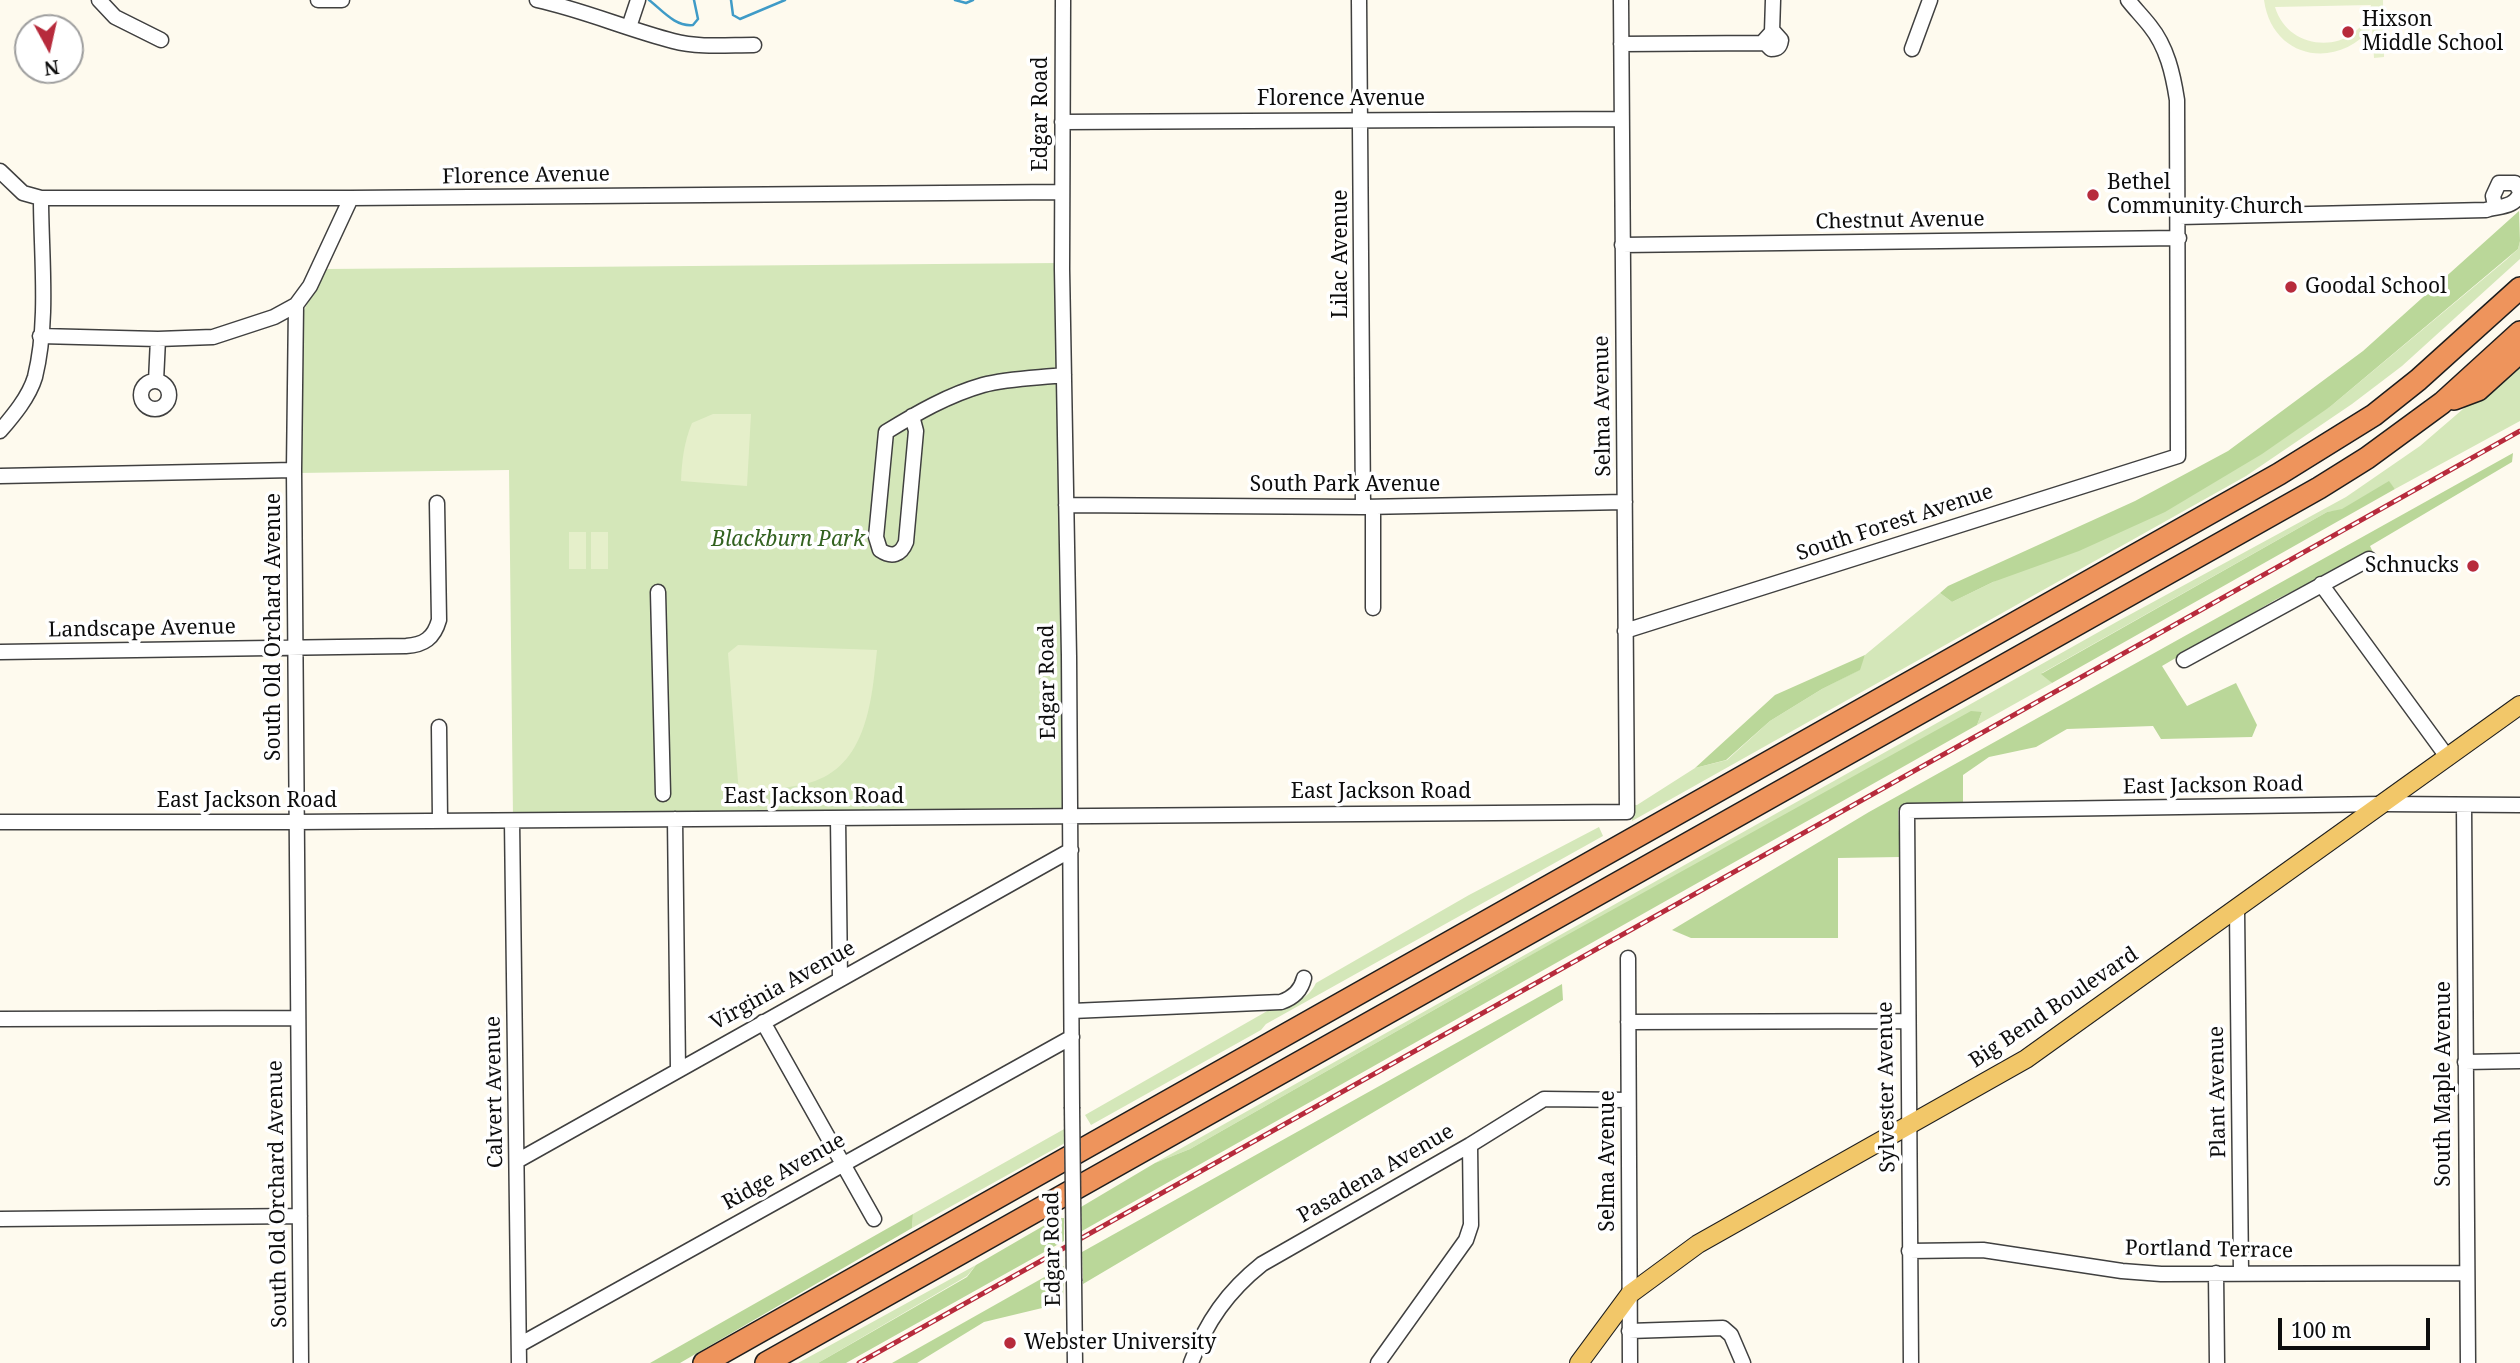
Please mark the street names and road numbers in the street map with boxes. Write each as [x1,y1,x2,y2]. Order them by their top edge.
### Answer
street label: Edgar Road [1028,56,1054,172]
street label: Florence Avenue [1257,86,1425,112]
street label: Florence Avenue [442,162,610,190]
street label: Lilac Avenue [1328,190,1354,318]
street label: Chestnut Avenue [1815,207,1985,235]
street label: Selma Avenue [1589,335,1617,477]
street label: South Park Avenue [1250,472,1440,498]
street label: South Forest Avenue [1794,479,1996,567]
street label: South Old Orchard Avenue [261,493,287,761]
street label: Landscape Avenue [48,615,236,643]
street label: Edgar Road [1034,624,1062,740]
street label: East Jackson Road [2123,772,2303,800]
street label: East Jackson Road [1291,779,1471,805]
street label: East Jackson Road [724,784,904,810]
street label: East Jackson Road [157,788,337,814]
street label: Virginia Avenue [706,936,860,1036]
street label: Big Bend Boulevard [1965,942,2143,1074]
street label: South Maple Avenue [2431,981,2457,1187]
street label: Sylvester Avenue [1873,1001,1901,1173]
street label: Calvert Avenue [481,1016,509,1168]
street label: Plant Avenue [2204,1026,2232,1158]
street label: South Old Orchard Avenue [263,1060,293,1328]
street label: Selma Avenue [1595,1090,1621,1232]
street label: Pasadena Avenue [1294,1119,1458,1229]
street label: Ridge Avenue [718,1128,850,1216]
street label: Edgar Road [1039,1191,1067,1307]
street label: Portland Terrace [2125,1236,2293,1264]

